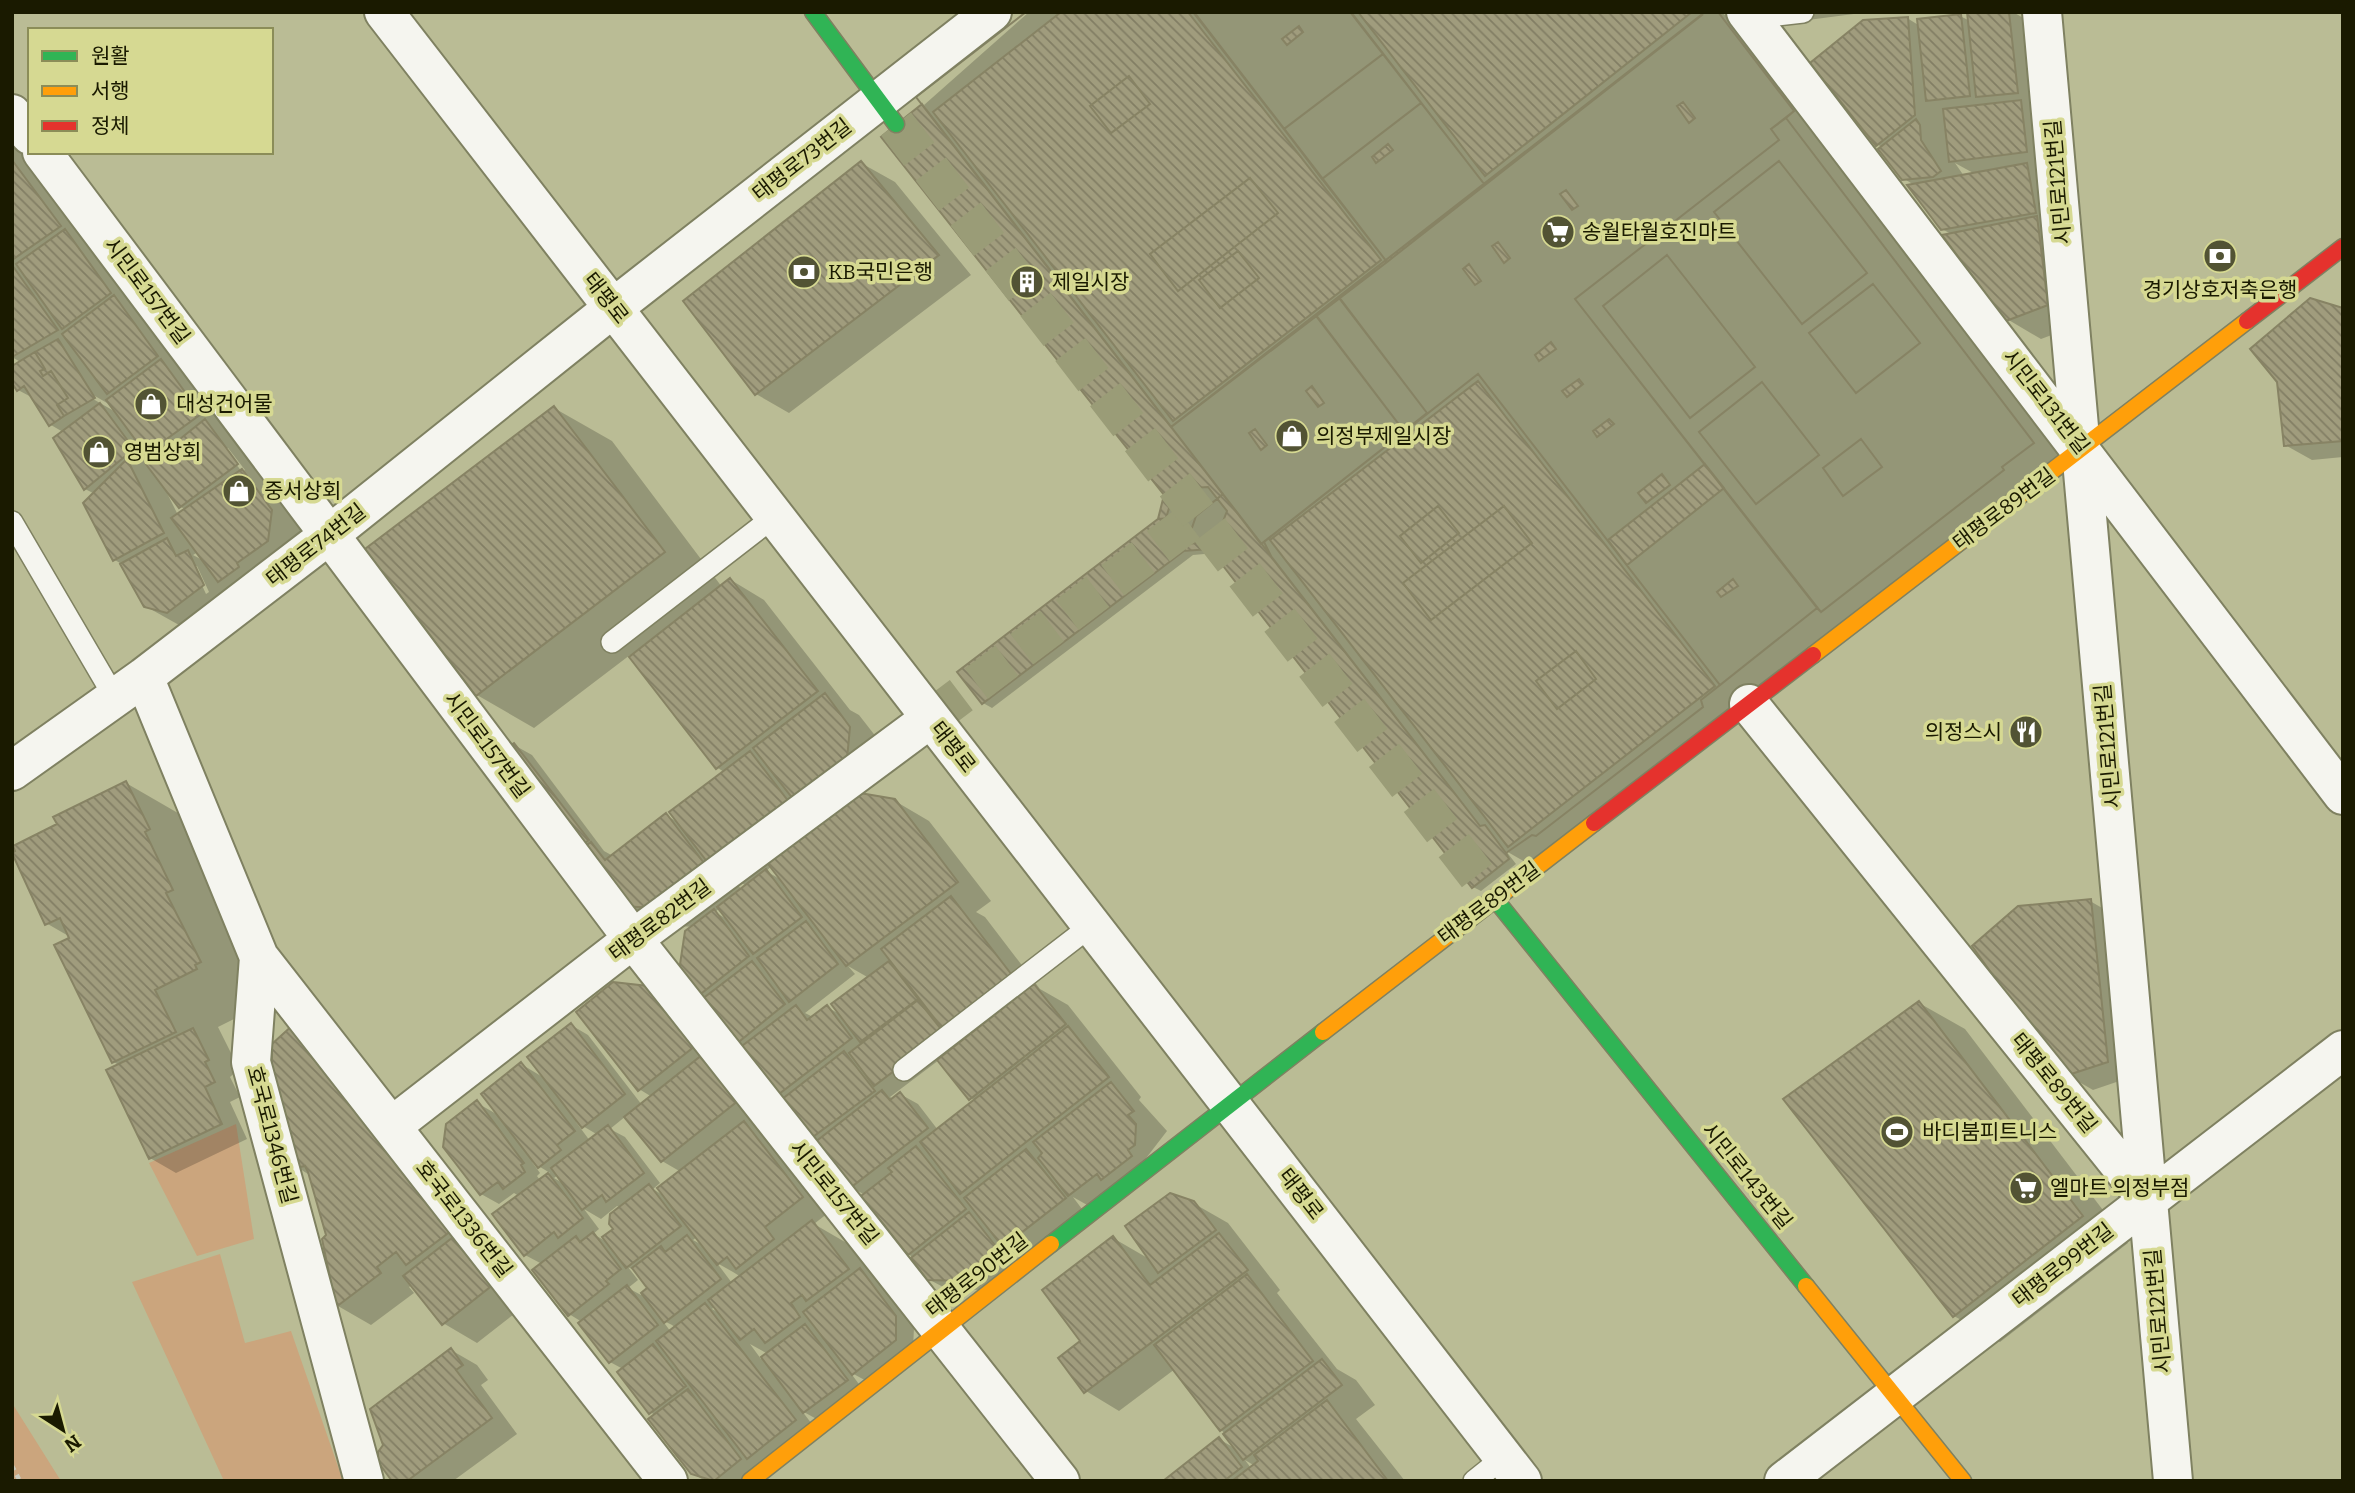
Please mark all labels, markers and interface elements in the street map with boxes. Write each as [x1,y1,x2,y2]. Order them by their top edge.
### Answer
legend [28,28,273,154]
text: 원활 [91,43,130,69]
text: 서행 [91,78,130,104]
text: 정체 [91,113,130,139]
street label: 태평로73번길 [747,113,857,207]
street label: 시민로121번길 [2040,119,2076,245]
supermarket icon: 송월타월호진마트 [1539,213,1577,251]
place label: 송월타월호진마트 [1582,219,1737,245]
street label: 시민로157번길 [99,233,195,349]
bank icon: 경기상호저축은행 [2201,237,2239,275]
bank icon: KB국민은행 [785,253,823,291]
place label: KB국민은행 [828,259,933,285]
building icon: 제일시장 [1008,263,1046,301]
street label: 태평로 [578,267,634,329]
place label: 제일시장 [1052,269,1129,295]
place label: 경기상호저축은행 [2143,277,2297,303]
street label: 시민로131번길 [1997,344,2095,460]
shop icon: 대성건어물 [132,385,170,423]
place label: 대성건어물 [176,391,273,417]
shop icon: 의정부제일시장 [1273,417,1311,455]
place label: 의정부제일시장 [1316,423,1451,449]
shop icon: 영범상회 [80,433,118,471]
place label: 영범상회 [124,439,201,465]
street label: 태평로89번길 [1948,462,2060,556]
shop icon: 중서상회 [220,472,258,510]
place label: 중서상회 [264,478,341,504]
street label: 태평로74번길 [261,498,371,592]
street label: 시민로121번길 [2090,683,2126,809]
street label: 시민로157번길 [439,687,535,803]
restaurant icon: 의정스시 [2007,713,2045,751]
street label: 태평로 [925,716,981,778]
place label: 의정스시 [1925,719,2002,745]
street label: 태평로89번길 [1433,856,1545,950]
street label: 태평로82번길 [604,873,716,967]
street label: 태평로89번길 [2006,1028,2102,1138]
street label: 호국로1346번길 [241,1063,303,1207]
sports icon: 바디붐피트니스 [1878,1113,1916,1151]
street label: 시민로143번길 [1696,1118,1798,1234]
place label: 바디붐피트니스 [1922,1119,2057,1145]
street label: 시민로157번길 [784,1136,884,1250]
street label: 호국로1336번길 [410,1155,518,1283]
street label: 태평로 [1273,1163,1329,1225]
supermarket icon: 엘마트 의정부점 [2007,1169,2045,1207]
place label: 엘마트 의정부점 [2050,1175,2189,1201]
street label: 태평로99번길 [2007,1217,2119,1313]
street label: 태평로90번길 [921,1227,1033,1323]
street label: 시민로121번길 [2140,1248,2176,1374]
north arrow [28,1395,98,1465]
text: N [60,1430,85,1457]

